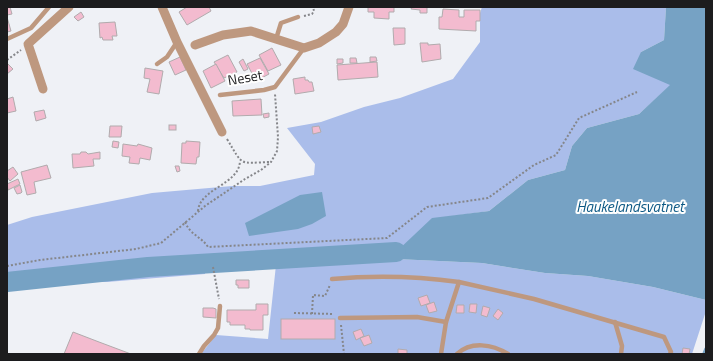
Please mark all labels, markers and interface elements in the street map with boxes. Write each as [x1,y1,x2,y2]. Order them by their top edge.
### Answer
street label: Neset [226,64,264,90]
water label: Haukelandsvatnet [576,195,686,218]

